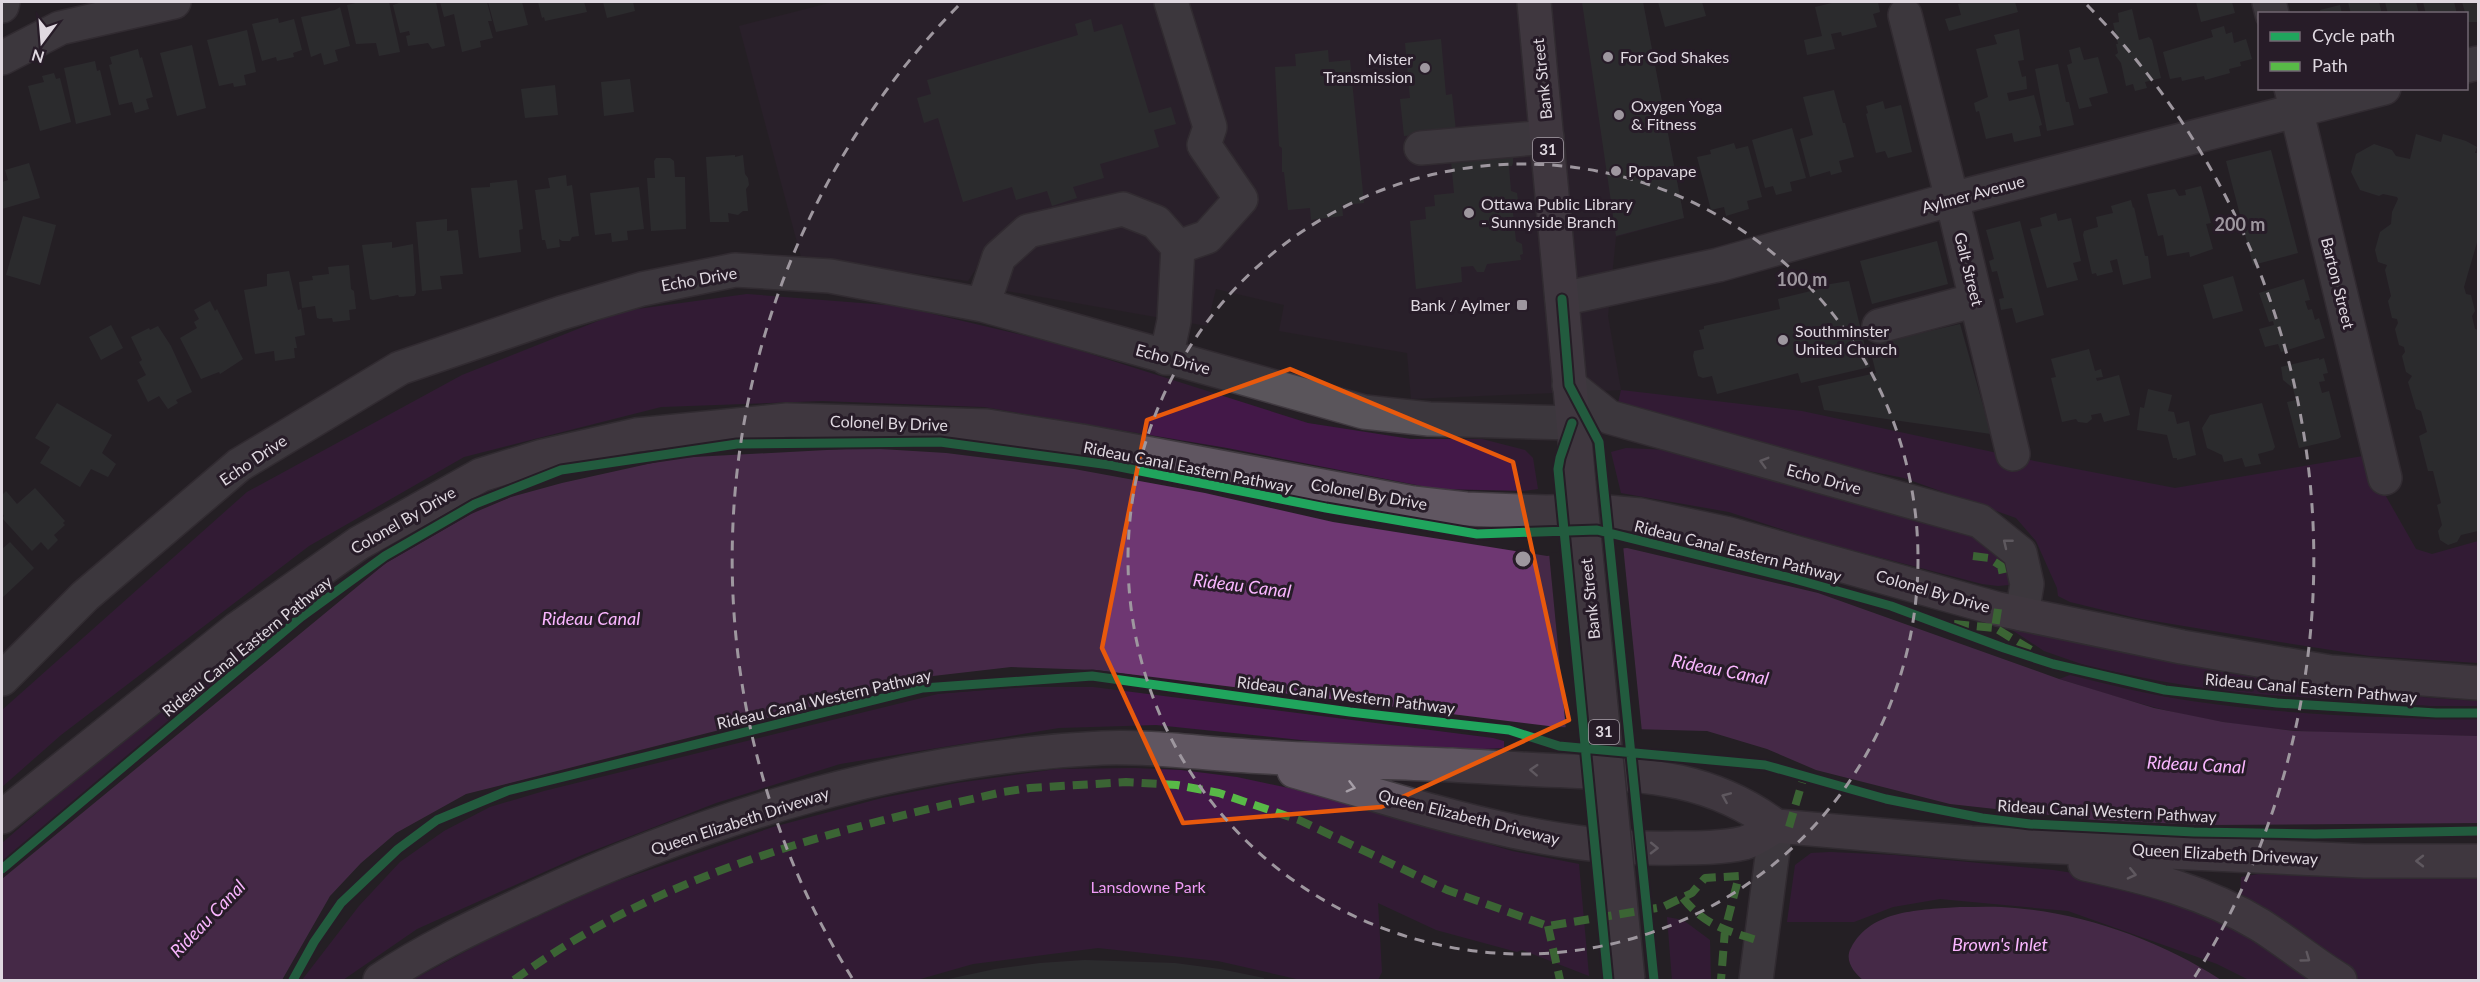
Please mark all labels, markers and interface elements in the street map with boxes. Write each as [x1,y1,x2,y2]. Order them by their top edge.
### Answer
north arrow [12,12,72,72]
legend [2258,12,2468,90]
text: Cycle path [2312,24,2395,46]
street label: Bank Street [1528,37,1555,121]
text: N [29,46,46,68]
place label: For God Shakes [1620,47,1729,66]
place label: Mister Transmission [1323,49,1413,86]
marker: For God Shakes [1601,50,1615,64]
text: Path [2312,54,2348,76]
marker: Mister Transmission [1418,61,1432,75]
place label: Oxygen Yoga & Fitness [1631,96,1722,133]
marker: Oxygen Yoga & Fitness [1612,108,1626,122]
road number: 31 [1533,138,1563,162]
place label: Popavape [1628,161,1696,180]
marker: Popavape [1609,164,1623,178]
street label: Aylmer Avenue [1919,171,2026,216]
place label: Ottawa Public Library - Sunnyside Branch [1481,194,1633,231]
marker: Ottawa Public Library - Sunnyside Branch [1462,206,1476,220]
text: 200 m [2215,213,2265,235]
street label: Galt Street [1951,230,1988,308]
street label: Barton Street [2318,235,2359,331]
street label: Echo Drive [659,262,738,295]
text: 100 m [1777,268,1827,290]
place label: Bank / Aylmer [1410,295,1510,314]
marker: Bank / Aylmer [1515,298,1529,312]
place label: Southminster United Church [1795,321,1897,358]
marker: Southminster United Church [1776,333,1790,347]
street label: Echo Drive [1134,339,1213,378]
street label: Colonel By Drive [830,411,948,434]
street label: Echo Drive [216,430,290,489]
street label: Rideau Canal Eastern Pathway [1082,437,1295,496]
one-way arrow [1759,457,1770,469]
street label: Echo Drive [1785,459,1864,498]
street label: Colonel By Drive [1309,474,1429,513]
street label: Colonel By Drive [347,482,459,557]
street label: Rideau Canal Eastern Pathway [1633,516,1844,586]
one-way arrow [2002,539,2013,550]
centre of rings [1513,549,1533,569]
street label: Bank Street [1576,557,1603,641]
street label: Colonel By Drive [1874,565,1992,616]
water label: Rideau Canal [1192,568,1292,602]
street label: Rideau Canal Eastern Pathway [158,571,336,720]
water label: Rideau Canal [542,607,640,629]
water label: Rideau Canal [1670,649,1771,689]
street label: Rideau Canal Western Pathway [715,664,934,732]
street label: Rideau Canal Eastern Pathway [2204,669,2419,706]
street label: Rideau Canal Western Pathway [1236,672,1457,717]
road number: 31 [1589,720,1619,744]
water label: Rideau Canal [2146,750,2246,778]
one-way arrow [1529,763,1538,776]
one-way arrow [1345,780,1356,792]
street label: Queen Elizabeth Driveway [648,782,832,858]
street label: Queen Elizabeth Driveway [1377,785,1562,848]
one-way arrow [1721,792,1732,804]
street label: Rideau Canal Western Pathway [1997,795,2218,826]
street label: Queen Elizabeth Driveway [2132,839,2319,868]
one-way arrow [1650,842,1659,855]
one-way arrow [2416,855,2425,867]
one-way arrow [2126,867,2136,880]
water label: Rideau Canal [165,875,249,961]
park label: Lansdowne Park [1090,877,1206,896]
water label: Brown's Inlet [1952,933,2049,955]
one-way arrow [2299,950,2310,961]

